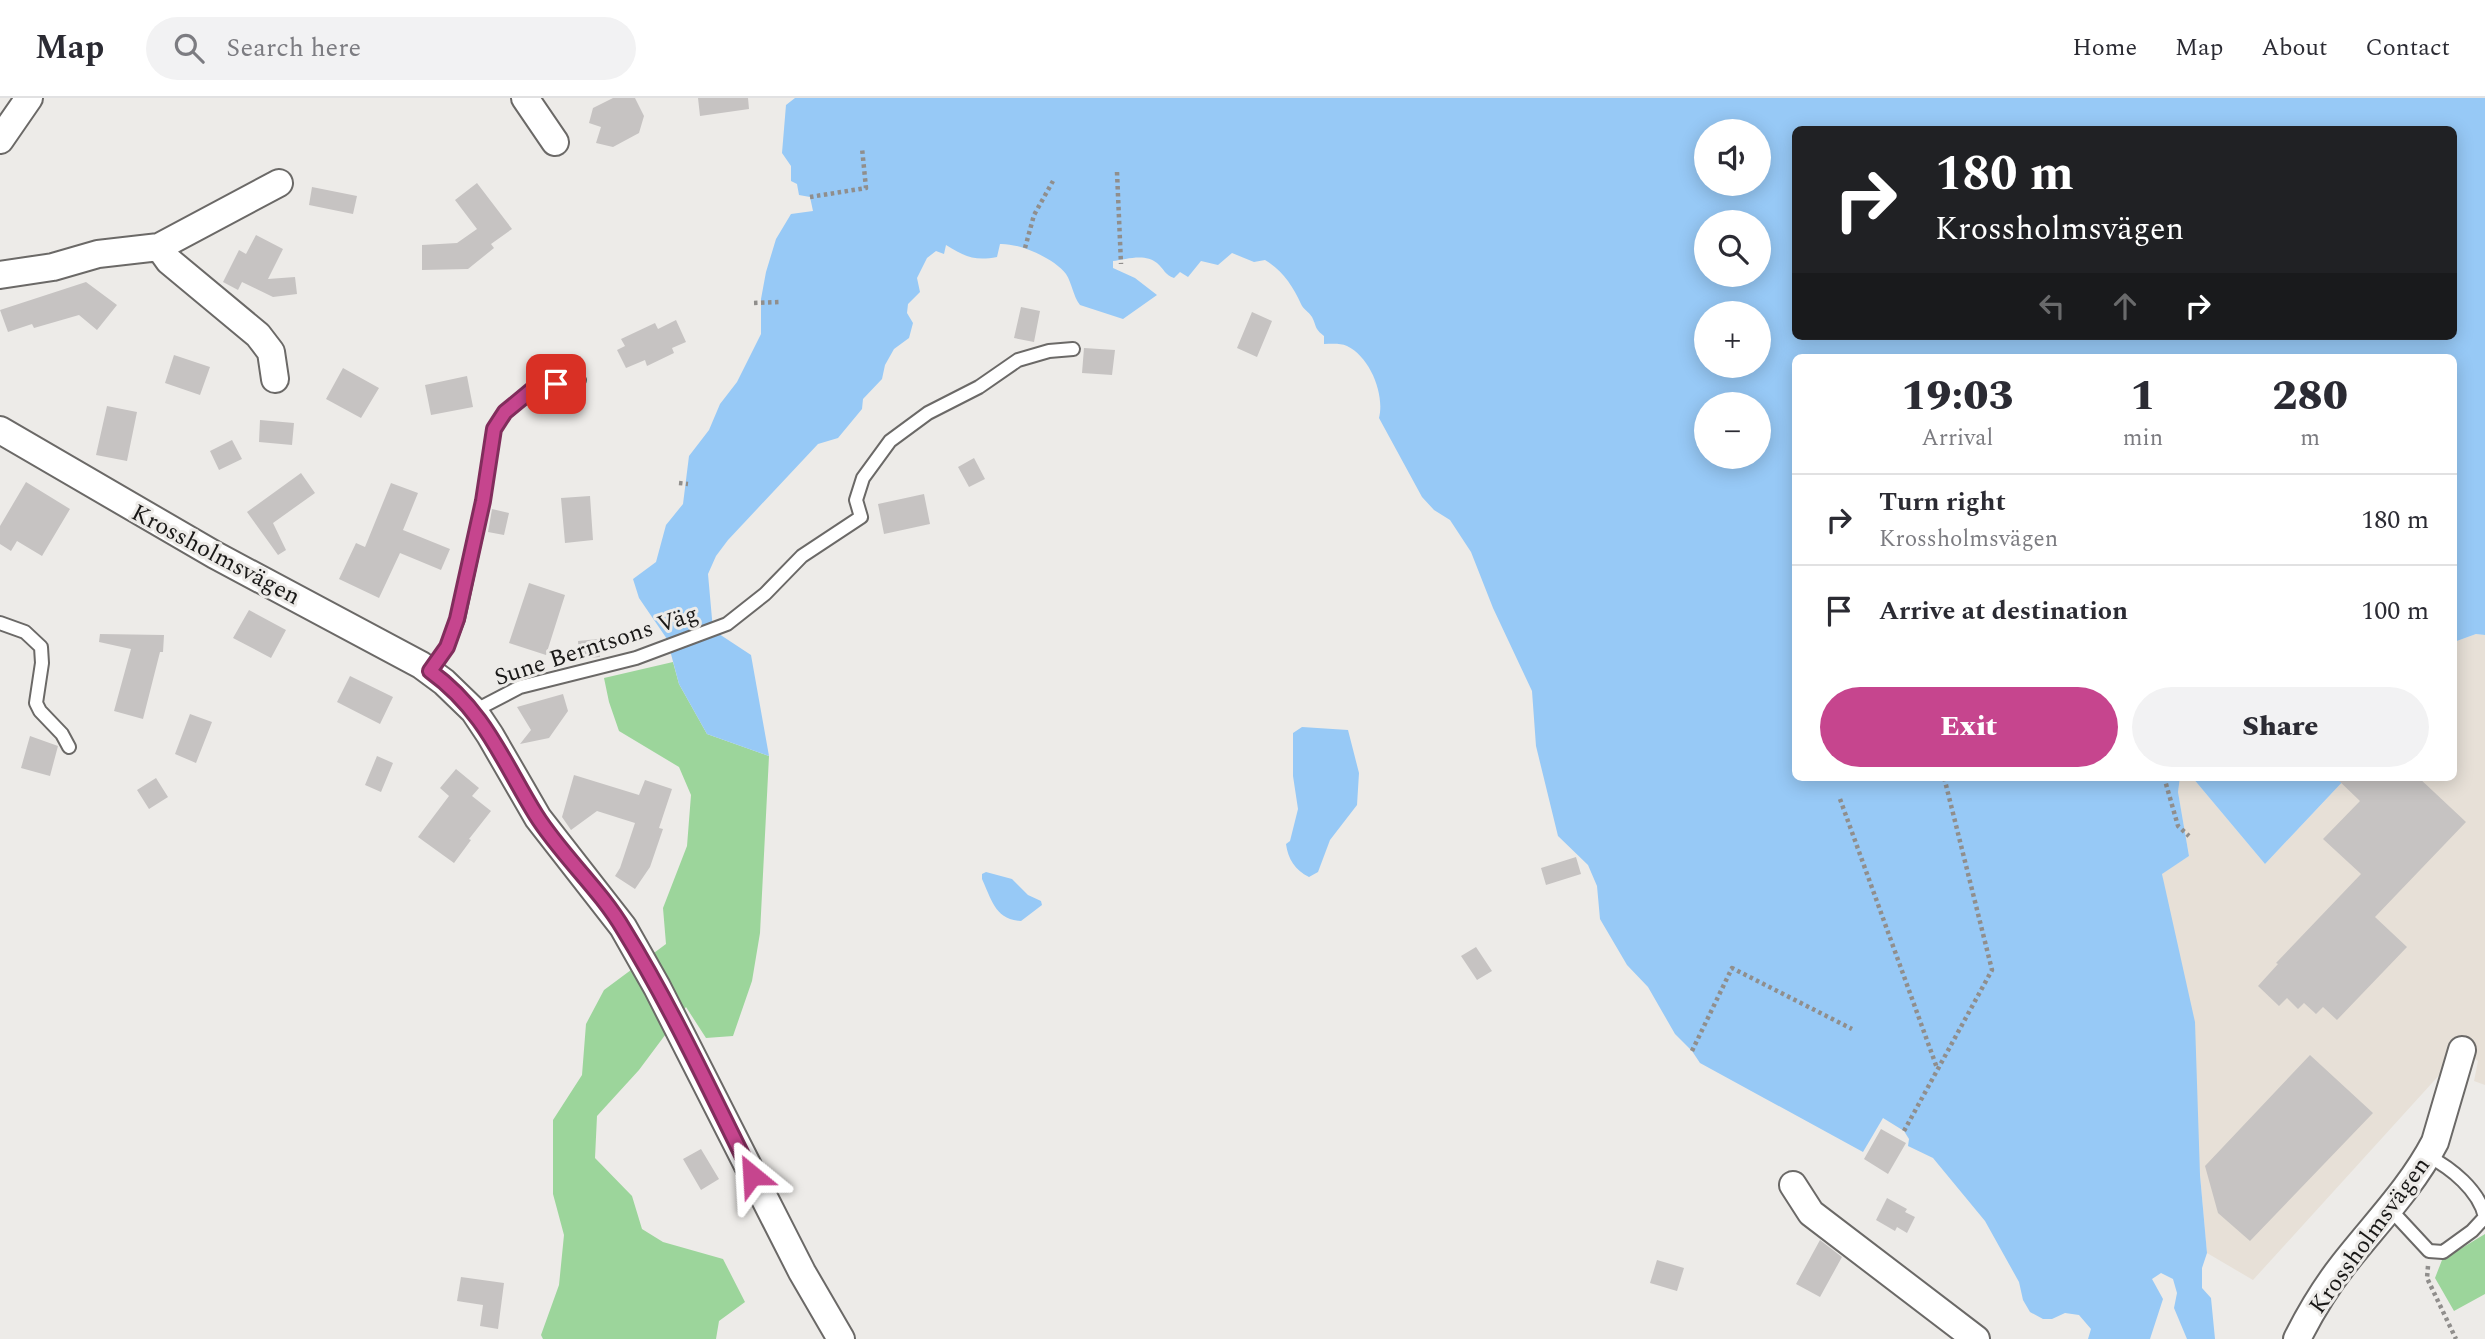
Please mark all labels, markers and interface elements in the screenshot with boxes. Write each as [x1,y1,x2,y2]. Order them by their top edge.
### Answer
search box [146,17,636,80]
text: Map [35,23,104,73]
text: Search here [226,28,361,68]
icon: search [170,29,208,67]
text: Home [2072,30,2137,66]
text: Map [2175,30,2223,66]
text: About [2261,30,2327,66]
text: Contact [2365,30,2450,66]
map controls [1694,119,1771,469]
button: sound [1694,119,1771,196]
text: 180 m [1935,137,2074,212]
icon: right [1820,154,1911,245]
text: Krossholmsvägen [1935,205,2184,254]
button: search [1694,210,1771,287]
icon: left [2033,287,2071,325]
icon: ahead [2106,287,2144,325]
icon: right [2179,287,2217,325]
button: + [1694,301,1771,378]
pin [526,354,586,414]
icon: arrive [537,365,575,403]
text: 19:03 [1901,365,2014,428]
text: 1 [2130,365,2156,428]
text: 280 [2272,365,2348,428]
button: − [1694,392,1771,469]
text: Arrival [1922,421,1993,456]
text: min [2123,421,2163,456]
text: m [2300,421,2320,456]
text: Turn right [1879,482,2006,522]
street label: Krossholmsvägen [125,495,306,615]
text: 180 m [2361,500,2429,540]
icon: right [1820,501,1858,539]
text: Krossholmsvägen [1879,522,2058,557]
text: Arrive at destination [1879,591,2128,631]
text: 100 m [2361,591,2429,631]
icon: arrive [1820,592,1858,630]
street label: Sune Berntsons Väg [490,596,703,696]
button: Exit [1820,687,2118,767]
button: Share [2132,687,2429,767]
position arrow [715,1138,789,1212]
street label: Krossholmsvägen [2300,1149,2439,1322]

